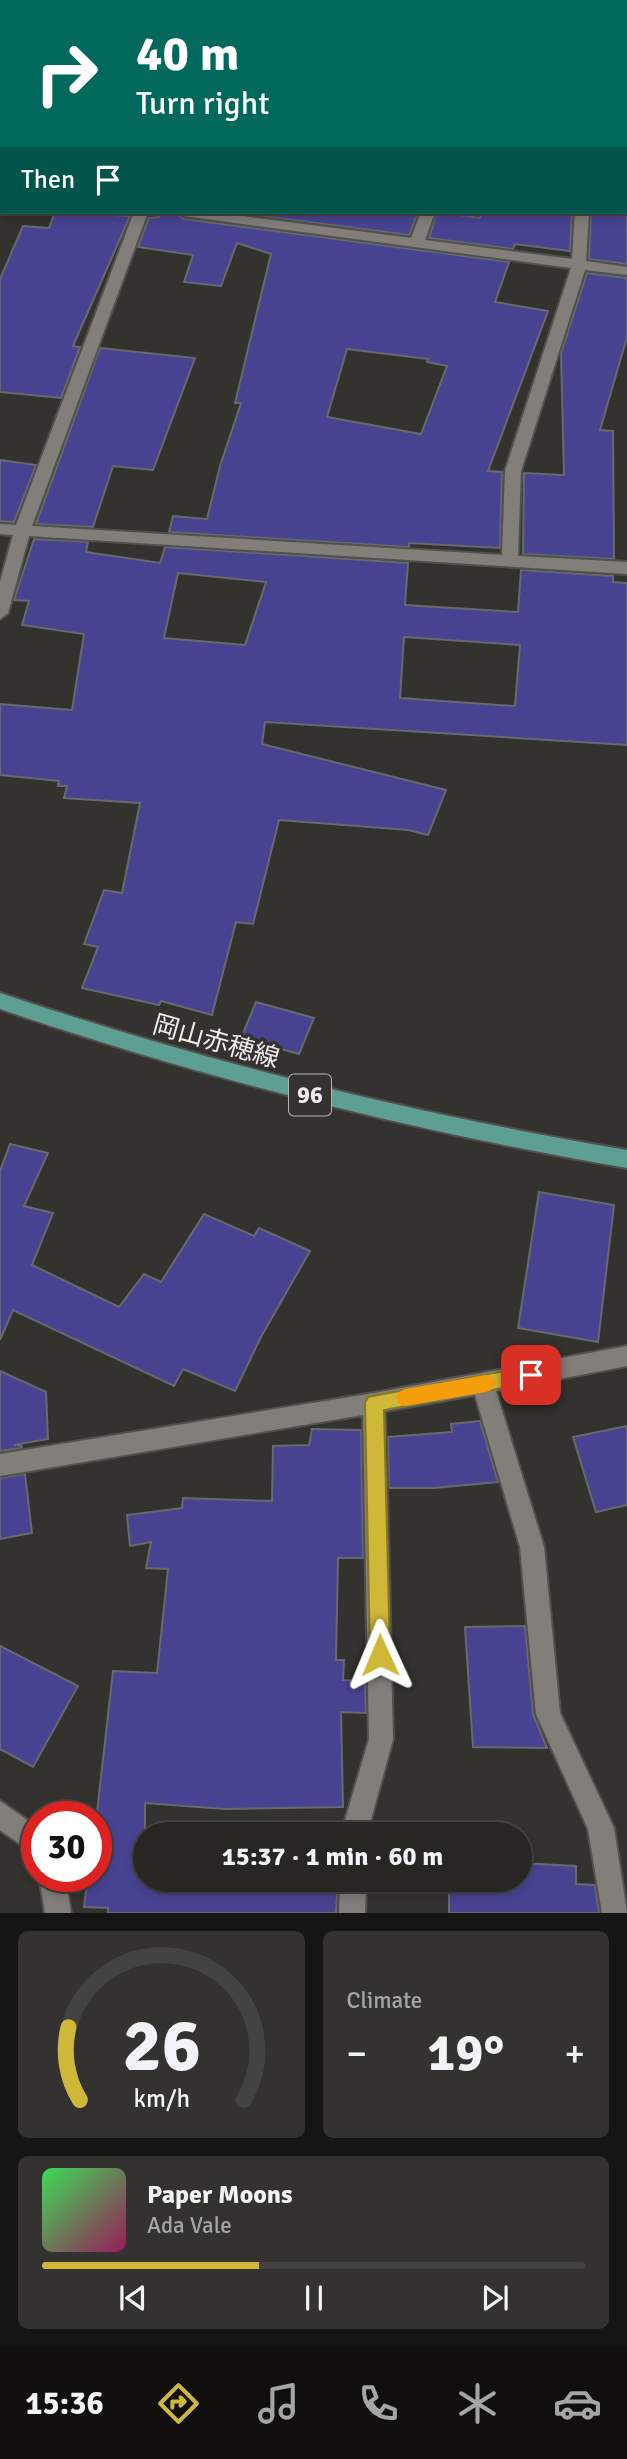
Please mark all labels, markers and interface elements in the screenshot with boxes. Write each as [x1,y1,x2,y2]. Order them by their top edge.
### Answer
text: 40 m [136,24,239,84]
icon: right [21,28,112,119]
text: Turn right [136,84,269,123]
icon: arrive [89,161,127,199]
text: Then [21,164,75,196]
street label: 岡山赤穂線 [149,1009,283,1075]
road number: 96 [289,1074,331,1115]
pin [501,1345,561,1405]
icon: arrive [512,1356,550,1394]
position arrow [343,1618,417,1692]
speed limit sign: 30 [21,1801,112,1892]
text: 15:37 · 1 min · 60 m [222,1841,443,1873]
text: Climate [347,1986,422,2015]
text: 26 [122,2003,201,2092]
text: 19° [427,2021,504,2085]
text: − [347,2030,367,2077]
text: + [564,2030,585,2077]
text: km/h [133,2083,190,2114]
text: Paper Moons [147,2179,293,2211]
text: Ada Vale [147,2211,232,2240]
icon: previous [114,2279,152,2317]
icon: pause [295,2279,333,2317]
icon: next [476,2279,514,2317]
icon: directions [154,2379,203,2428]
icon: music [254,2379,303,2428]
icon: phone [354,2379,403,2428]
icon: climate [453,2379,502,2428]
icon: car [553,2379,602,2428]
text: 15:36 [25,2384,104,2423]

